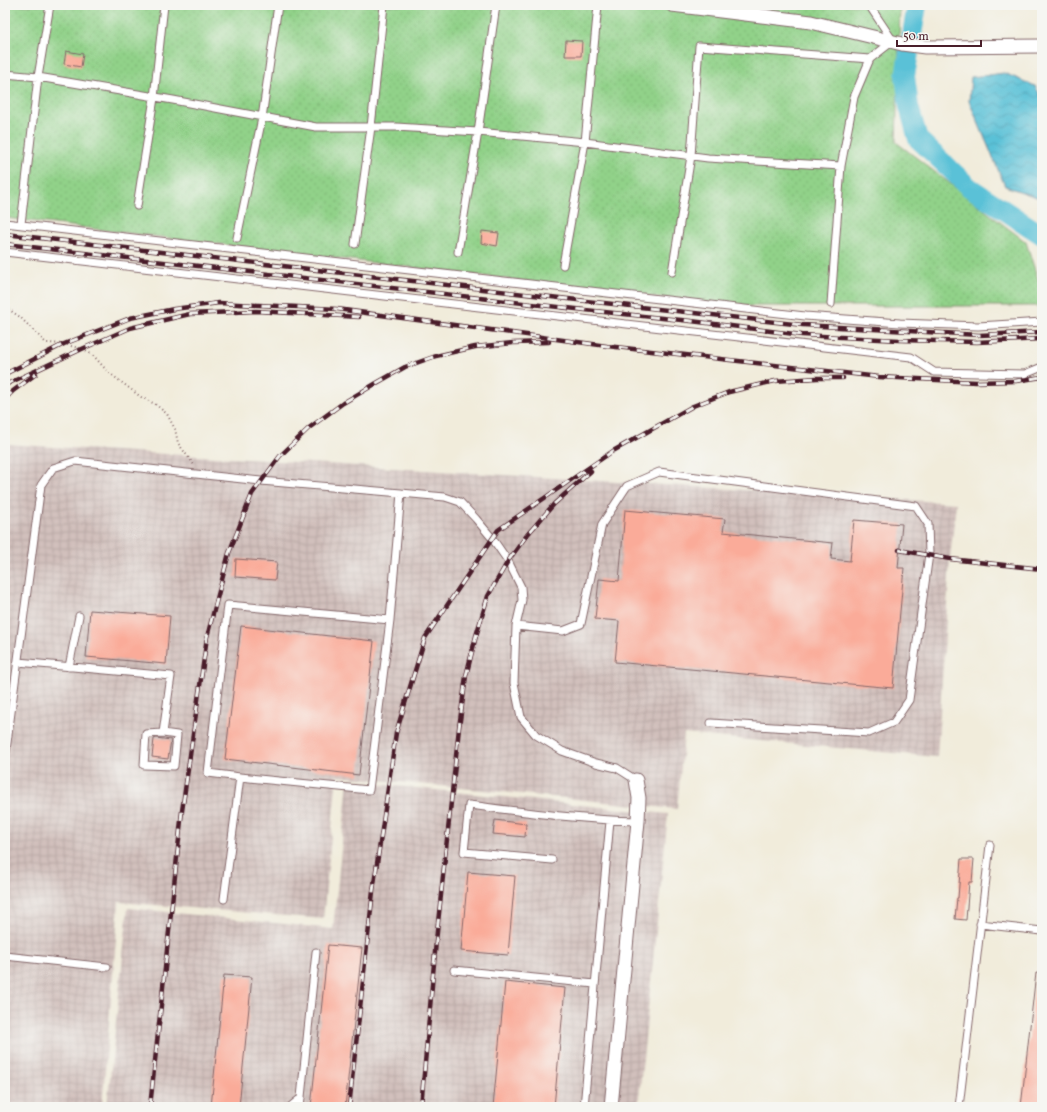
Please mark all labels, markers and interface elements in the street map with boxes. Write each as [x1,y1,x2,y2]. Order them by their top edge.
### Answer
scale bar [897,22,981,48]
text: 50 m [903,29,929,45]

